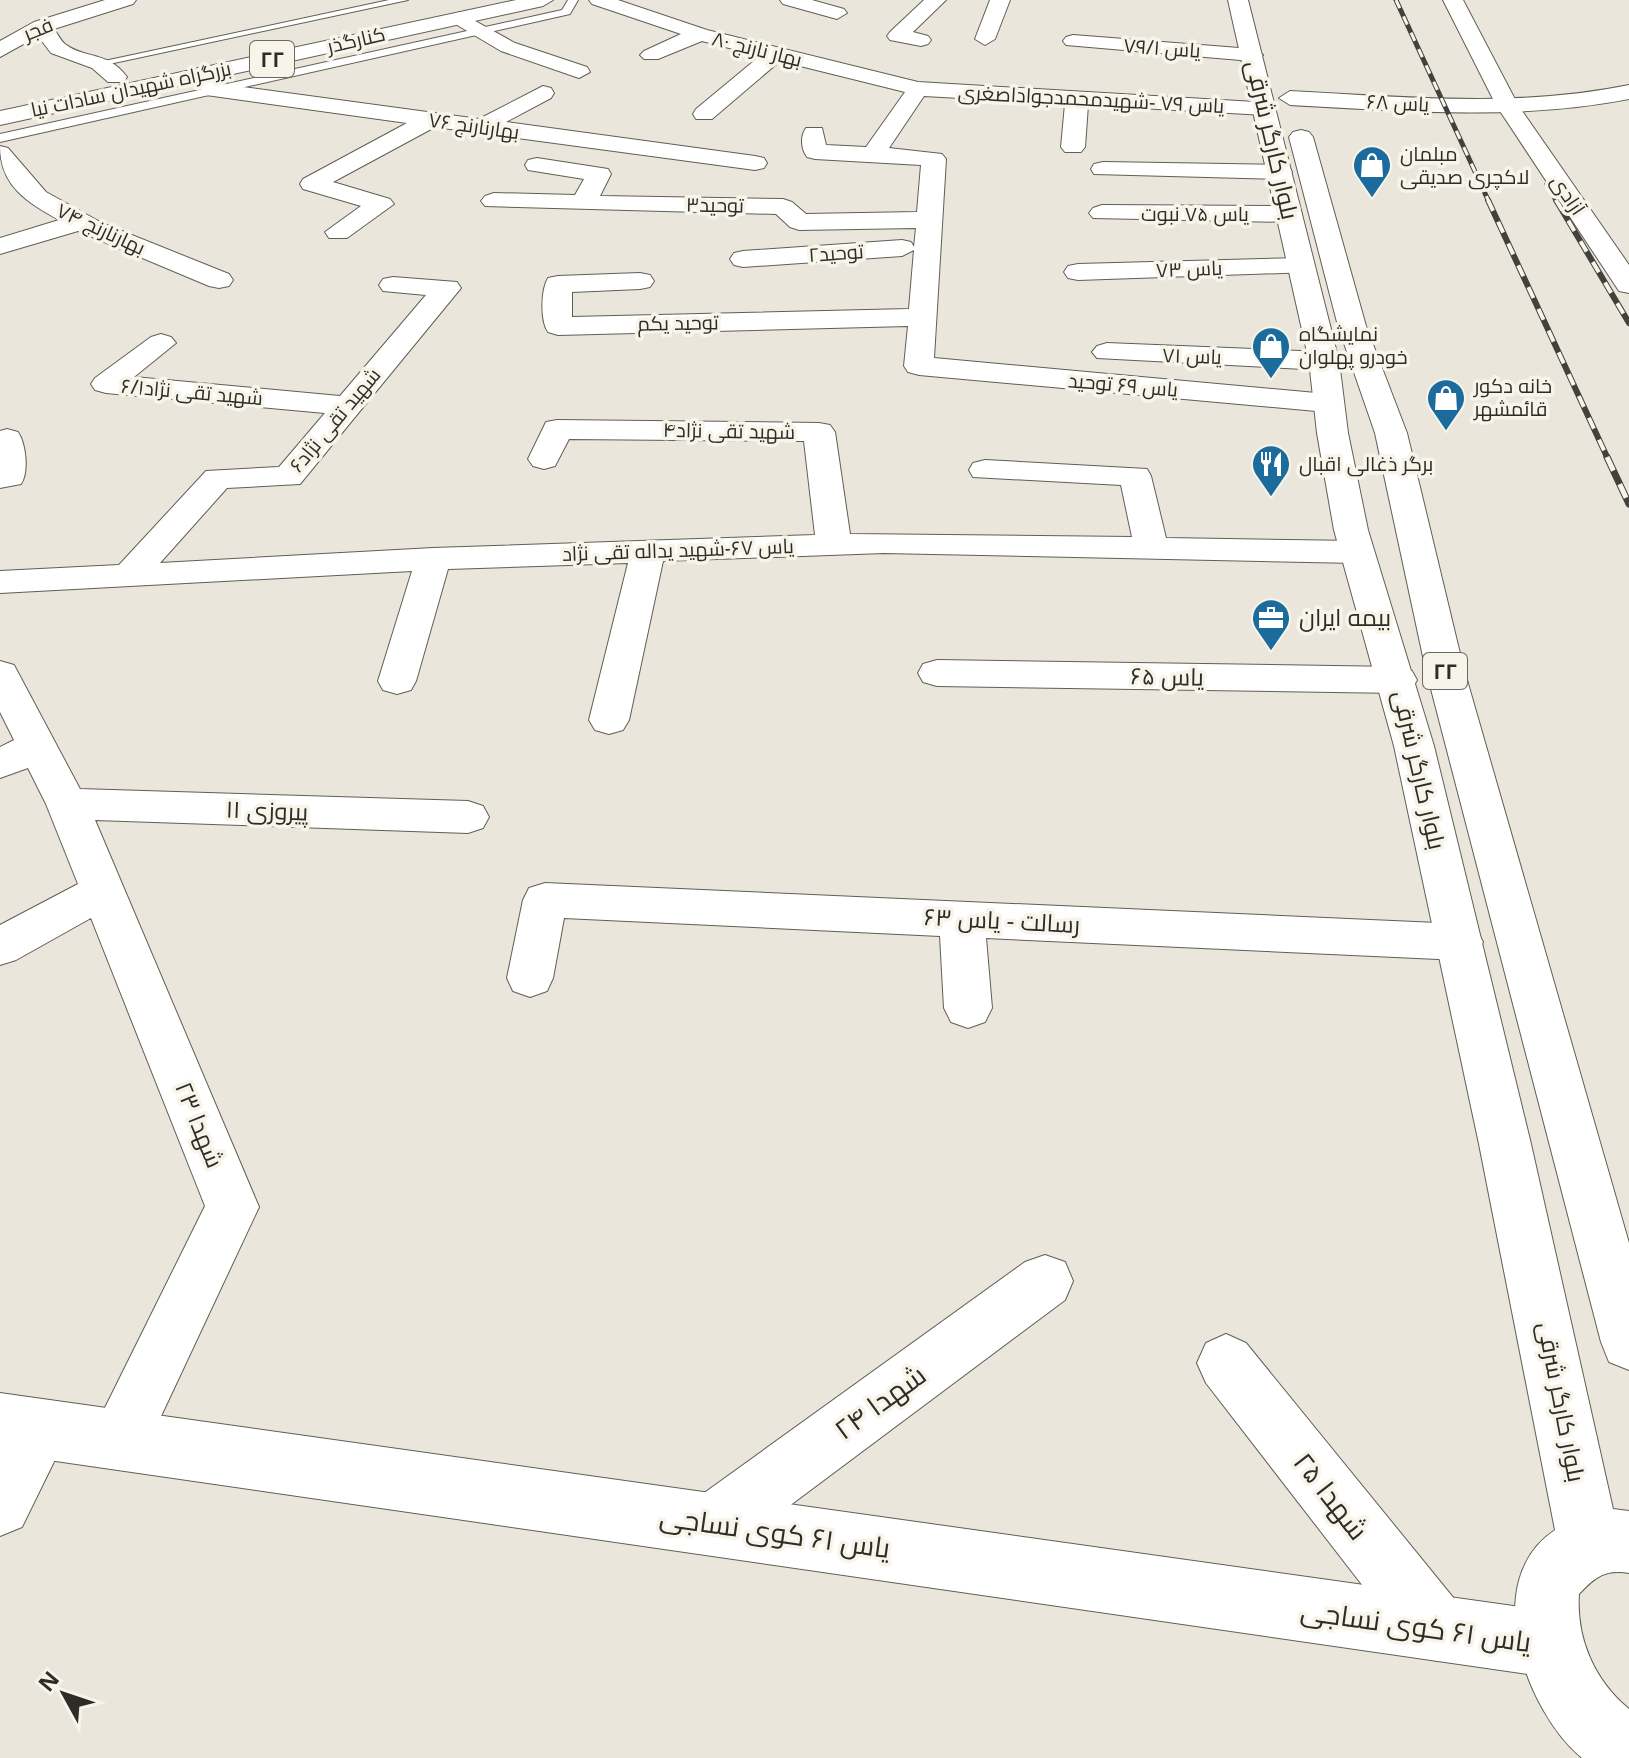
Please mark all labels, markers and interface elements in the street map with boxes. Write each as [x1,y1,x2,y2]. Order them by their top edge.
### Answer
street label: فجر [18,10,57,47]
street label: کنارگذر [323,20,388,60]
street label: بهار نارنج ۸۰ [709,24,805,74]
street label: یاس ۷۹/۱ [1123,31,1202,64]
road number: ۲۲ [250,41,294,77]
street label: بزرگراه شهیدان سادات نیا [28,54,234,123]
street label: بلوار کارگر شرقی [1239,57,1308,222]
street label: یاس ۷۹ -شهیدمحمدجواداصغری [957,78,1226,119]
street label: یاس ۶۸ [1366,87,1431,118]
street label: بهارنارنج ۷۶ [427,106,521,146]
place label: مبلمان لاکچری صدیقی [1400,140,1529,190]
shop icon: مبلمان لاکچری صدیقی [1351,144,1393,199]
street label: آزادی [1545,169,1592,221]
street label: توحید۳ [686,190,745,219]
street label: بهارنارنج ۷۴ [52,196,150,262]
street label: یاس ۷۵ نبوت [1141,200,1250,227]
street label: توحید۲ [808,237,865,268]
street label: یاس ۷۳ [1155,254,1223,283]
street label: توحید یکم [637,308,720,338]
place label: نمایشگاه خودرو پهلوان [1299,320,1408,370]
shop icon: نمایشگاه خودرو پهلوان [1250,325,1292,380]
street label: یاس ۷۱ [1162,341,1223,370]
street label: شهید تقی نژاد۶ [283,362,386,478]
street label: یاس ۶۹ توحید [1067,366,1180,403]
street label: شهید تقی نژاد۶/۱ [120,372,264,411]
place label: خانه دکور قائمشهر [1473,372,1552,422]
shop icon: خانه دکور قائمشهر [1425,377,1467,432]
street label: شهید تقی نژاد۴ [663,416,795,445]
restaurant icon: برگر ذغالی اقبال [1250,443,1292,498]
place label: برگر ذغالی اقبال [1299,450,1433,477]
street label: یاس ۶۷-شهید یداله تقی نژاد [562,532,795,567]
office icon: بیمه ایران [1250,597,1292,652]
place label: بیمه ایران [1299,600,1391,633]
road number: ۲۲ [1423,653,1467,689]
street label: یاس ۶۵ [1130,658,1205,693]
street label: بلوار کارگر شرقی [1386,687,1455,852]
street label: پیروزی ۱۱ [225,792,310,828]
street label: رسالت - یاس ۶۳ [923,899,1081,940]
street label: شهدا ۲۳ [168,1076,233,1172]
street label: بلوار کارگر شرقی [1531,1319,1594,1485]
street label: شهدا ۲۴ [826,1355,933,1447]
street label: شهدا ۲۵ [1286,1444,1378,1547]
street label: یاس ۶۱ کوی نساجی [657,1496,893,1566]
street label: یاس ۶۱ کوی نساجی [1298,1590,1534,1660]
north arrow [24,1654,104,1734]
text: N [31,1664,65,1697]

